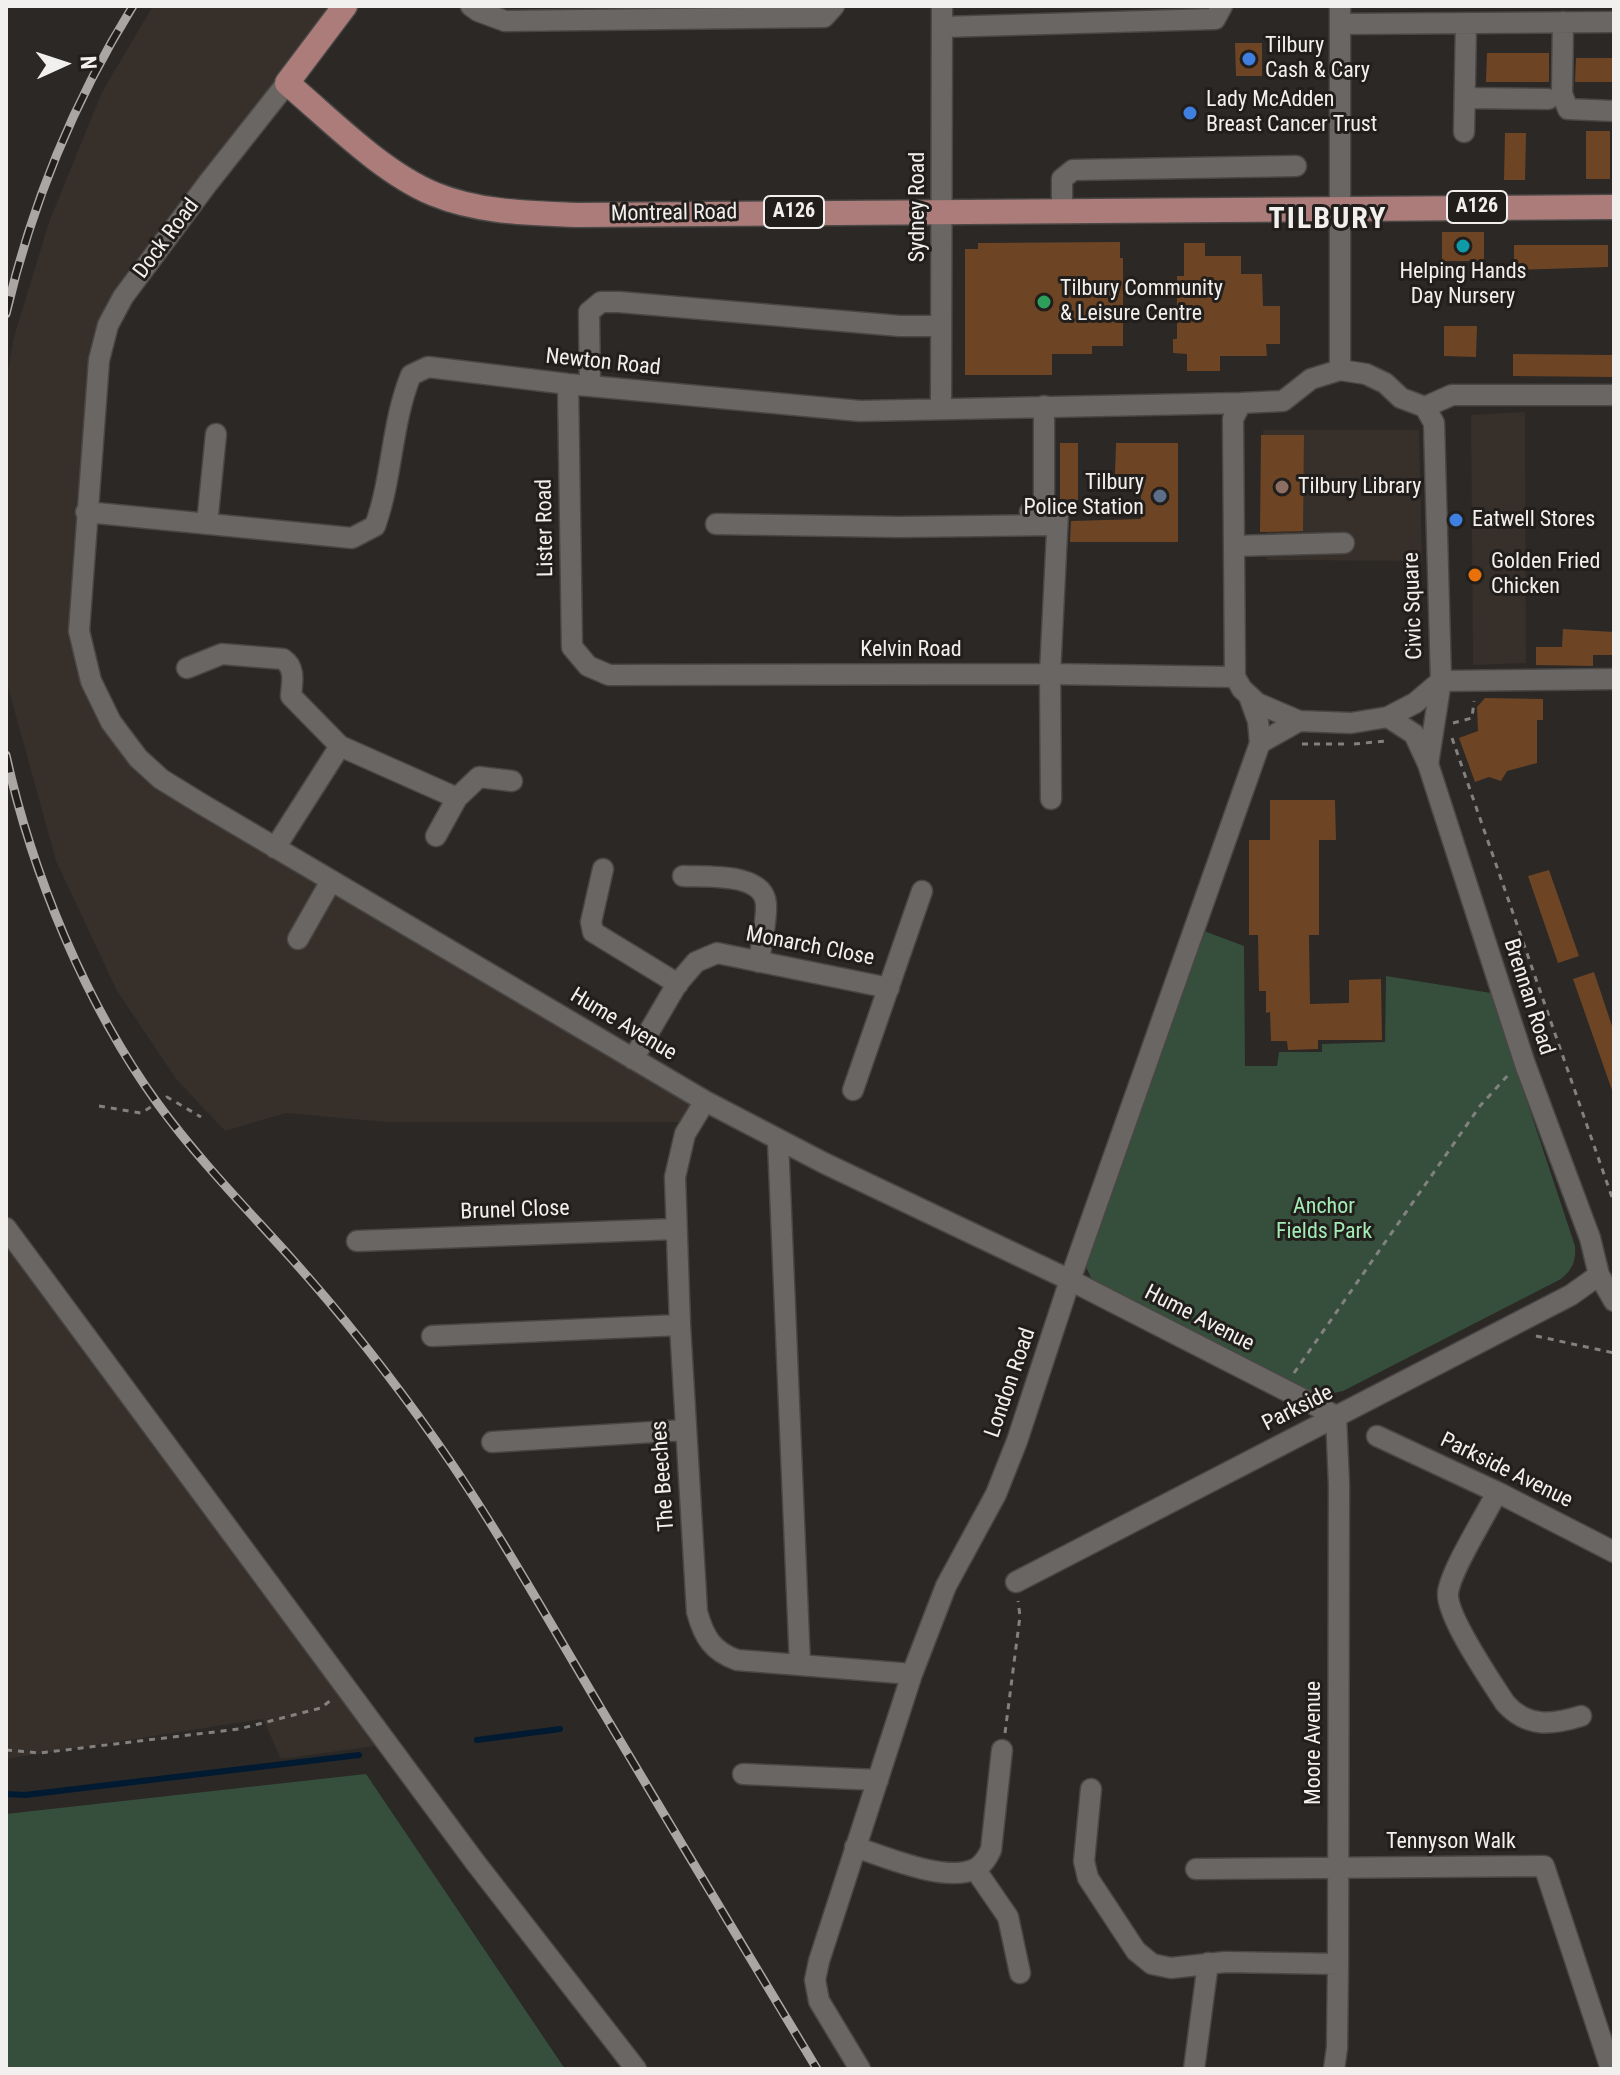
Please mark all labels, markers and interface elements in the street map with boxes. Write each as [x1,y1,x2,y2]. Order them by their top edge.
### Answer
north arrow [24,24,104,104]
place label: Tilbury Cash & Cary [1265,33,1370,84]
marker: Tilbury Cash & Cary [1240,50,1258,68]
text: N [76,55,101,70]
place label: Lady McAdden Breast Cancer Trust [1206,87,1377,138]
marker: Lady McAdden Breast Cancer Trust [1181,104,1199,122]
street label: Sydney Road [905,152,931,262]
road number: A126 [1447,191,1507,223]
street label: Dock Road [129,194,205,284]
road number: A126 [764,196,824,228]
street label: Montreal Road [611,200,737,228]
district label: TILBURY [1269,202,1387,238]
marker: Helping Hands Day Nursery [1454,237,1472,255]
place label: Helping Hands Day Nursery [1399,259,1527,310]
place label: Tilbury Community & Leisure Centre [1060,276,1223,328]
marker: Tilbury Community & Leisure Centre [1035,293,1053,311]
street label: Newton Road [544,344,662,382]
place label: Tilbury Police Station [1024,470,1144,522]
place label: Tilbury Library [1298,474,1421,500]
marker: Tilbury Library [1273,478,1291,496]
street label: Lister Road [532,479,560,577]
marker: Tilbury Police Station [1151,487,1169,505]
place label: Eatwell Stores [1472,507,1595,533]
marker: Eatwell Stores [1447,511,1465,529]
place label: Golden Fried Chicken [1491,549,1600,600]
street label: Civic Square [1399,552,1429,660]
marker: Golden Fried Chicken [1466,566,1484,584]
street label: Kelvin Road [860,637,962,663]
street label: Monarch Close [744,922,876,972]
street label: Brennan Road [1497,936,1559,1058]
street label: Hume Avenue [565,983,681,1067]
park label: Anchor Fields Park [1276,1194,1372,1246]
street label: Brunel Close [460,1196,570,1226]
street label: Hume Avenue [1140,1280,1258,1358]
street label: London Road [980,1325,1042,1441]
street label: Parkside [1258,1380,1338,1438]
street label: The Beeches [647,1420,681,1532]
street label: Parkside Avenue [1436,1428,1576,1514]
street label: Moore Avenue [1301,1681,1327,1805]
street label: Tennyson Walk [1386,1829,1516,1855]

